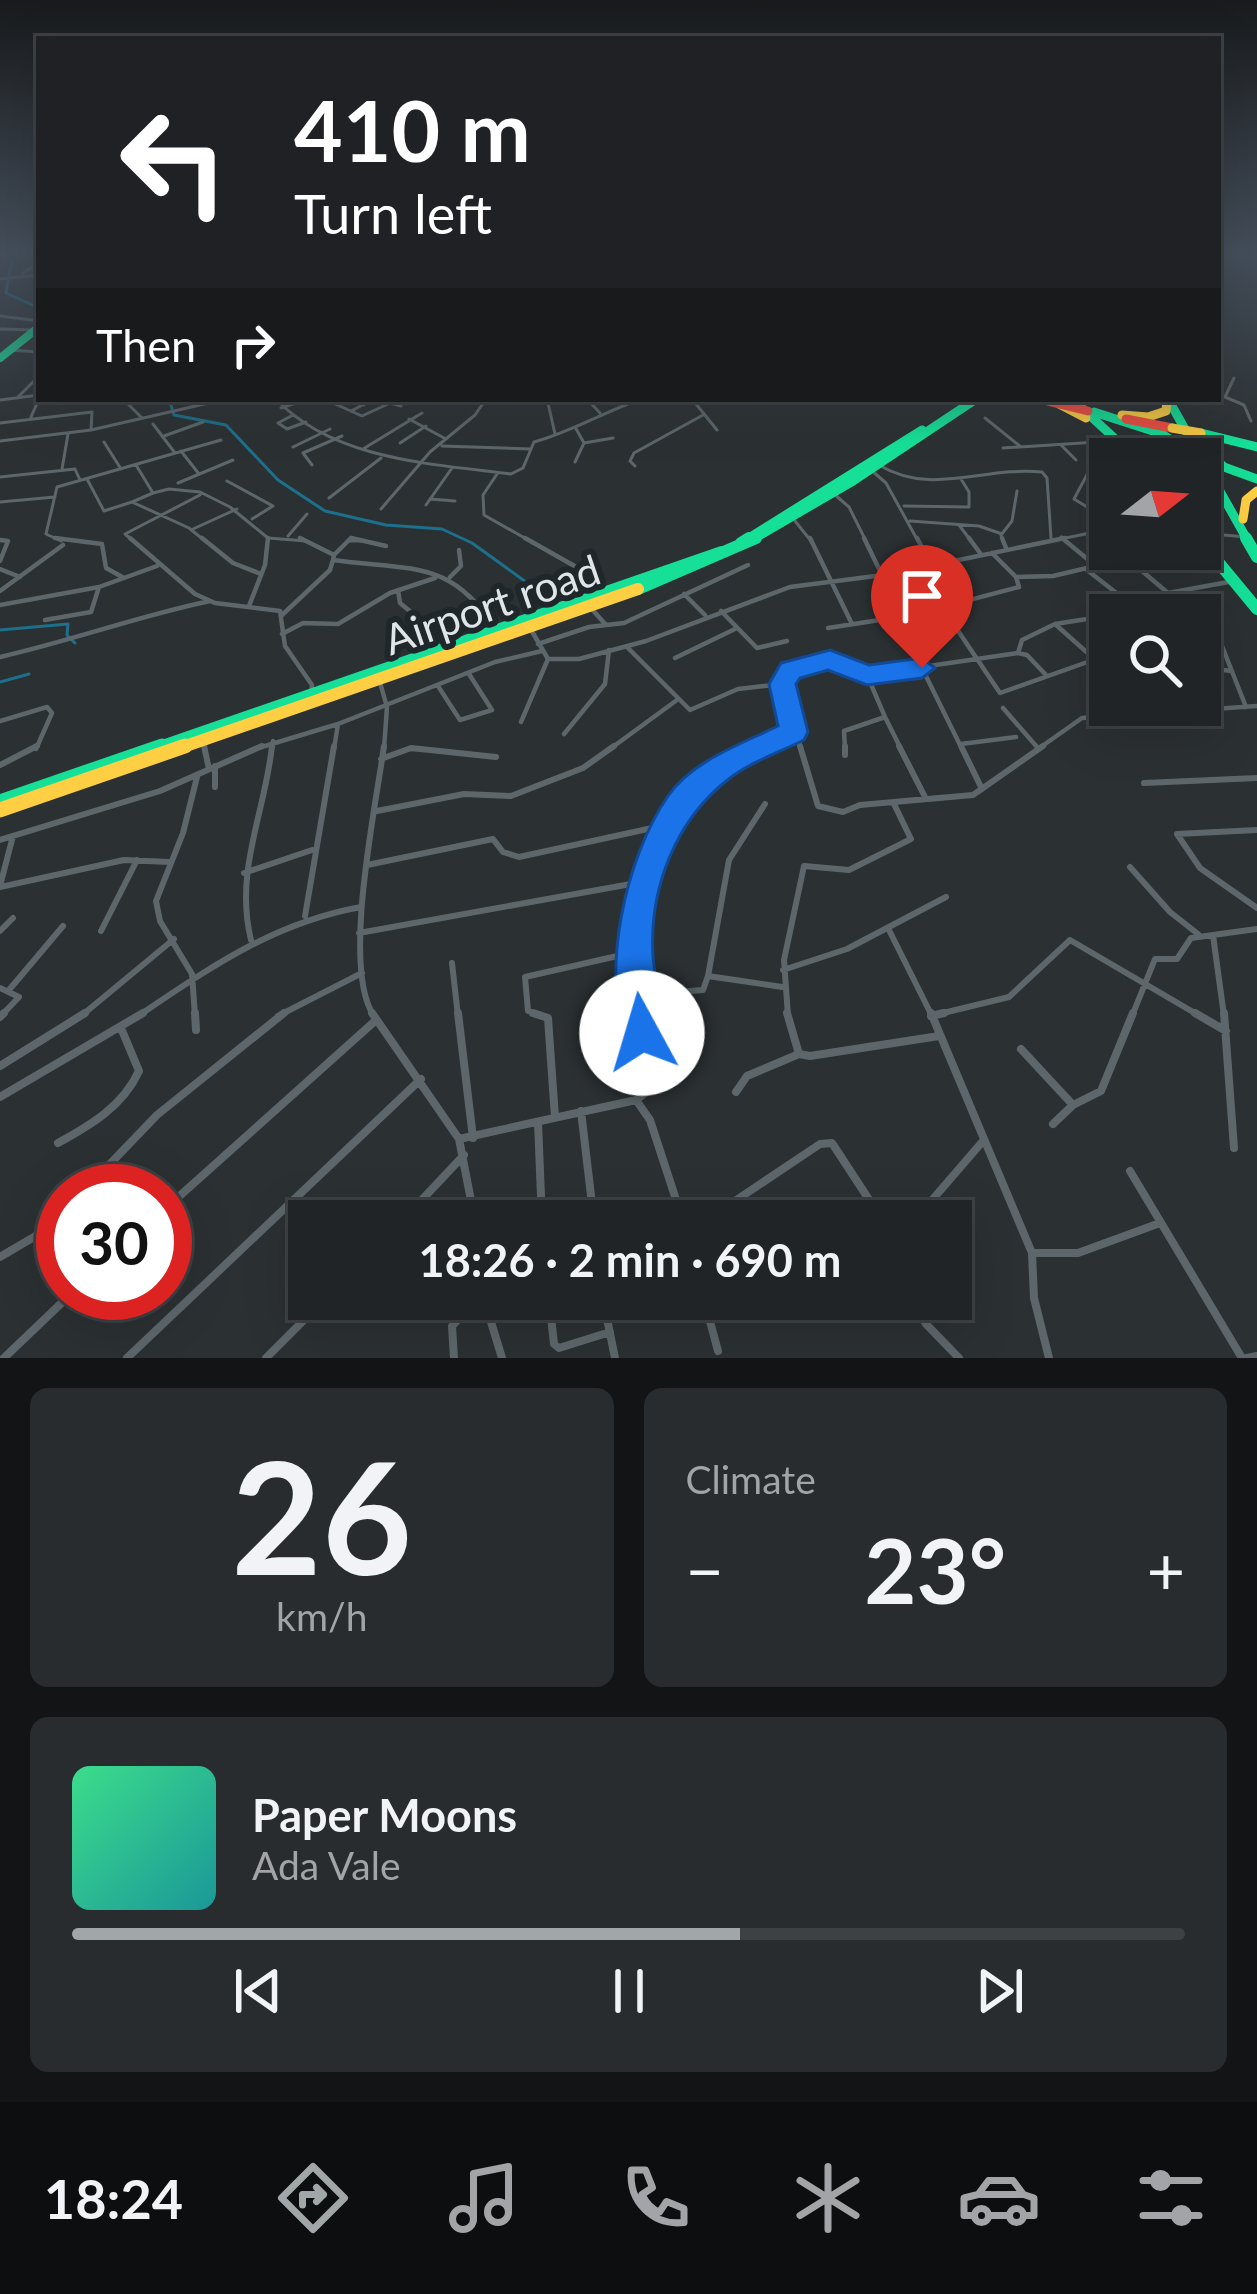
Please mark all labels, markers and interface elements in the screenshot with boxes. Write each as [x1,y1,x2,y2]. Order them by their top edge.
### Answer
text: 410 m [294,79,531,180]
icon: left [96,84,252,240]
text: Turn left [294,181,492,246]
icon: right [220,312,286,378]
text: Then [96,318,196,372]
north arrow [1089,438,1221,570]
map controls [1089,438,1221,726]
street label: Airport road [377,544,606,664]
pin [871,545,973,668]
icon: arrive [889,563,955,629]
button: search [1089,594,1221,726]
position arrow [579,970,705,1096]
speed limit sign: 30 [36,1164,192,1320]
text: 18:26 · 2 min · 690 m [419,1233,841,1287]
text: 26 [231,1421,412,1608]
text: Climate [686,1456,816,1502]
text: 23° [864,1515,1006,1623]
text: − [686,1530,724,1609]
text: + [1147,1530,1185,1609]
text: km/h [276,1593,367,1639]
text: Paper Moons [252,1788,517,1842]
text: Ada Vale [252,1842,401,1888]
icon: previous [225,1958,291,2024]
icon: pause [596,1958,662,2024]
icon: next [967,1958,1033,2024]
icon: directions [271,2156,355,2240]
icon: music [442,2156,526,2240]
icon: phone [614,2156,698,2240]
icon: climate [786,2156,870,2240]
icon: car [957,2156,1041,2240]
icon: filters [1129,2156,1213,2240]
text: 18:24 [44,2166,183,2231]

